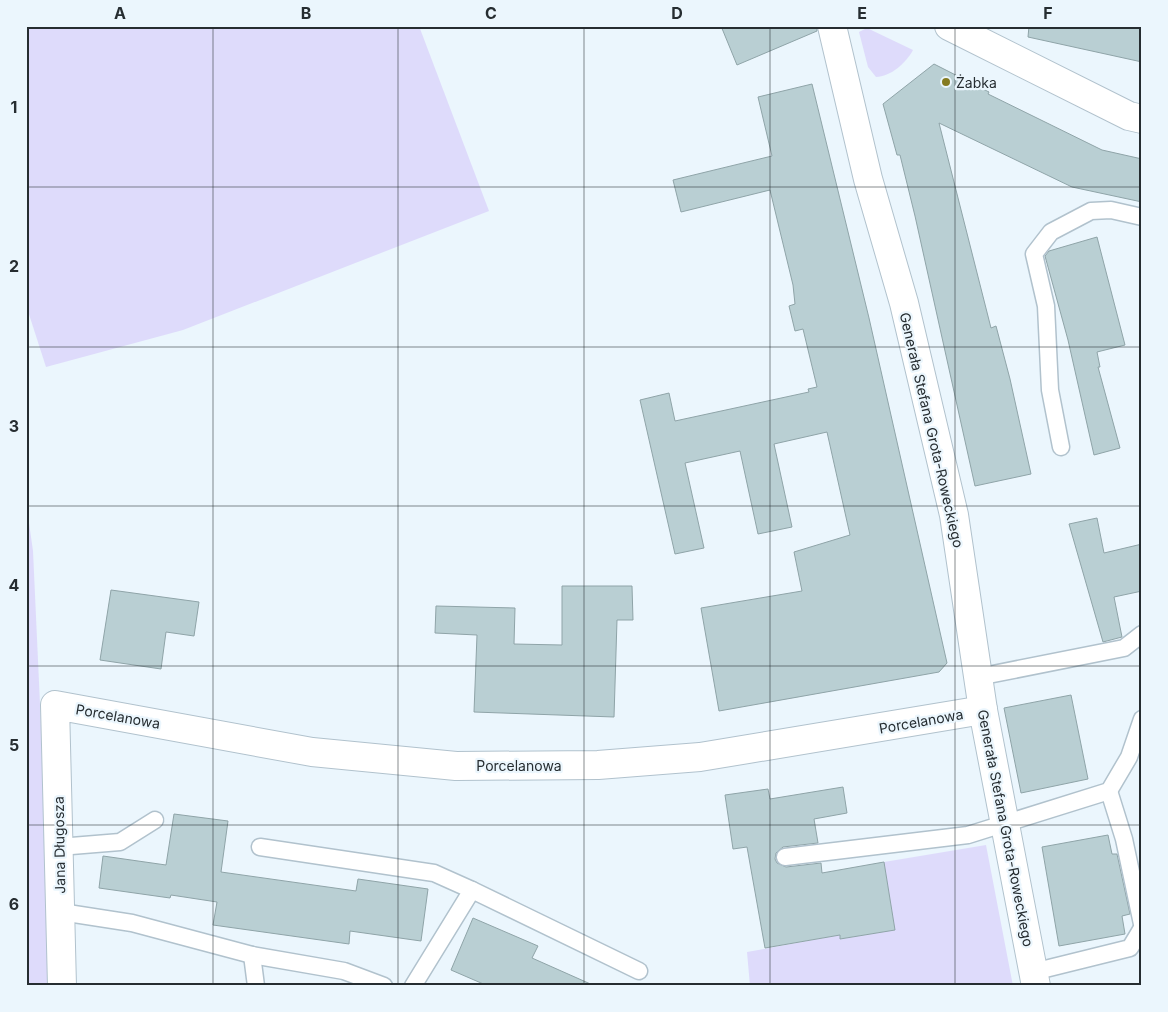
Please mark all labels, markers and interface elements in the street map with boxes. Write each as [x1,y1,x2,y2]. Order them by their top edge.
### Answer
text: A [114,3,126,23]
text: B [301,3,311,23]
text: C [485,3,497,23]
text: D [671,3,683,23]
text: E [857,3,867,23]
text: F [1043,3,1053,23]
place label: Żabka [956,74,997,91]
marker: Żabka [940,76,952,88]
text: 1 [11,97,17,117]
text: 2 [9,256,19,276]
street label: Generała Stefana Grota-Roweckiego [897,311,967,549]
text: 3 [9,416,19,436]
text: 4 [9,575,20,595]
street label: Porcelanowa [74,700,162,732]
street label: Porcelanowa [877,705,965,737]
street label: Generała Stefana Grota-Roweckiego [975,708,1037,948]
text: 5 [9,735,19,755]
street label: Porcelanowa [476,757,562,774]
street label: Jana Długosza [50,796,68,894]
text: 6 [9,894,19,914]

